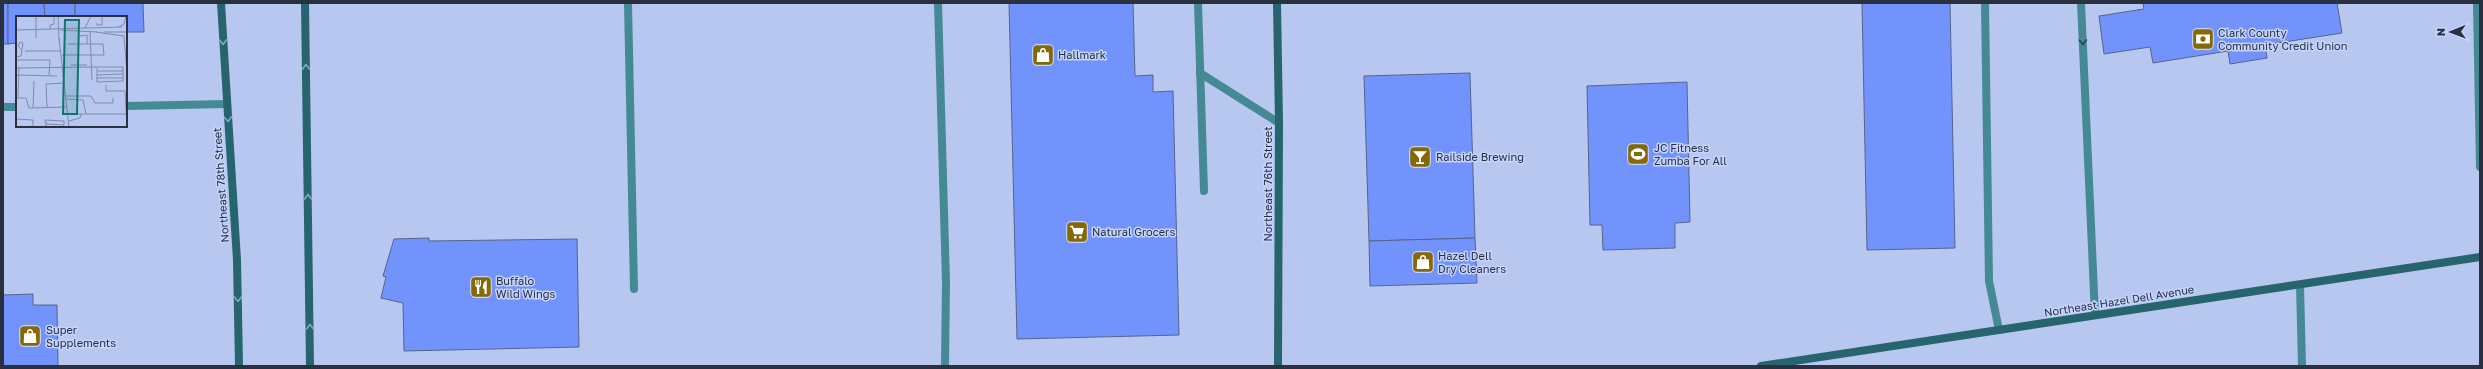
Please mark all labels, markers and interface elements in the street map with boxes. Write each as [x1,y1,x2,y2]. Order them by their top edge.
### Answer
north arrow [2431,12,2471,52]
inset map [16,16,127,127]
bank icon: Clark County Community Credit Union [2190,26,2216,52]
place label: Clark County Community Credit Union [2218,26,2347,52]
text: N [2434,28,2447,36]
one-way arrow [218,39,227,45]
one-way arrow [2079,39,2087,45]
shop icon: Hallmark [1030,42,1056,68]
place label: Hallmark [1058,48,1106,61]
one-way arrow [302,64,310,70]
one-way arrow [223,116,232,122]
street label: Northeast 76th Street [1261,126,1274,242]
street label: Northeast 78th Street [210,127,231,243]
sports icon: JC Fitness Zumba For All [1625,141,1651,167]
place label: JC Fitness Zumba For All [1654,141,1727,167]
bar icon: Railside Brewing [1407,144,1433,170]
place label: Railside Brewing [1436,150,1524,163]
one-way arrow [304,194,312,200]
supermarket icon: Natural Grocers [1064,219,1090,245]
place label: Natural Grocers [1092,225,1175,238]
shop icon: Hazel Dell Dry Cleaners [1410,249,1436,275]
place label: Hazel Dell Dry Cleaners [1438,249,1506,275]
restaurant icon: Buffalo Wild Wings [468,274,494,300]
place label: Buffalo Wild Wings [496,274,555,300]
street label: Northeast Hazel Dell Avenue [2043,282,2195,319]
one-way arrow [234,296,242,302]
shop icon: Super Supplements [17,323,43,349]
place label: Super Supplements [46,323,116,349]
one-way arrow [306,324,314,330]

